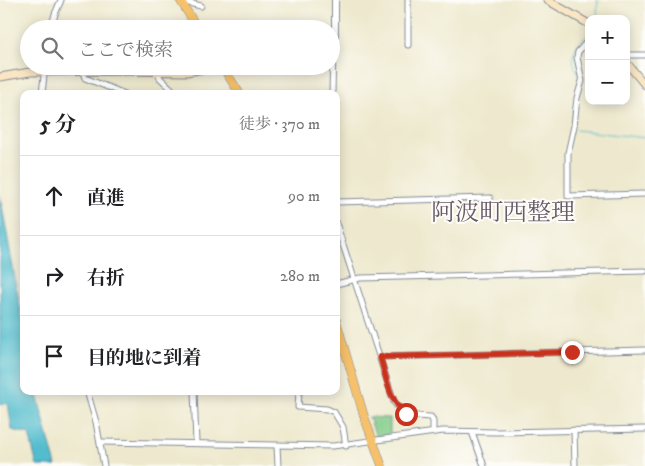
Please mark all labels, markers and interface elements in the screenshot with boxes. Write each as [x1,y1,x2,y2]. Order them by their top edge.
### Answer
map controls [585,15,630,105]
button: + [585,15,630,60]
search box [20,20,340,75]
icon: search [38,34,66,62]
text: ここで検索 [78,39,173,62]
button: − [585,60,630,105]
text: 5 分 [40,112,76,138]
text: 徒歩 · 370 m [239,114,320,134]
icon: ahead [40,182,68,210]
text: 90 m [288,186,320,206]
text: 直進 [87,187,125,210]
district label: 阿波町西整理 [431,198,575,228]
icon: right [40,262,68,290]
text: 280 m [280,266,320,286]
text: 右折 [87,267,125,290]
route end [561,341,584,364]
icon: arrive [40,342,68,370]
text: 目的地に到着 [87,347,201,370]
route start [395,403,418,426]

